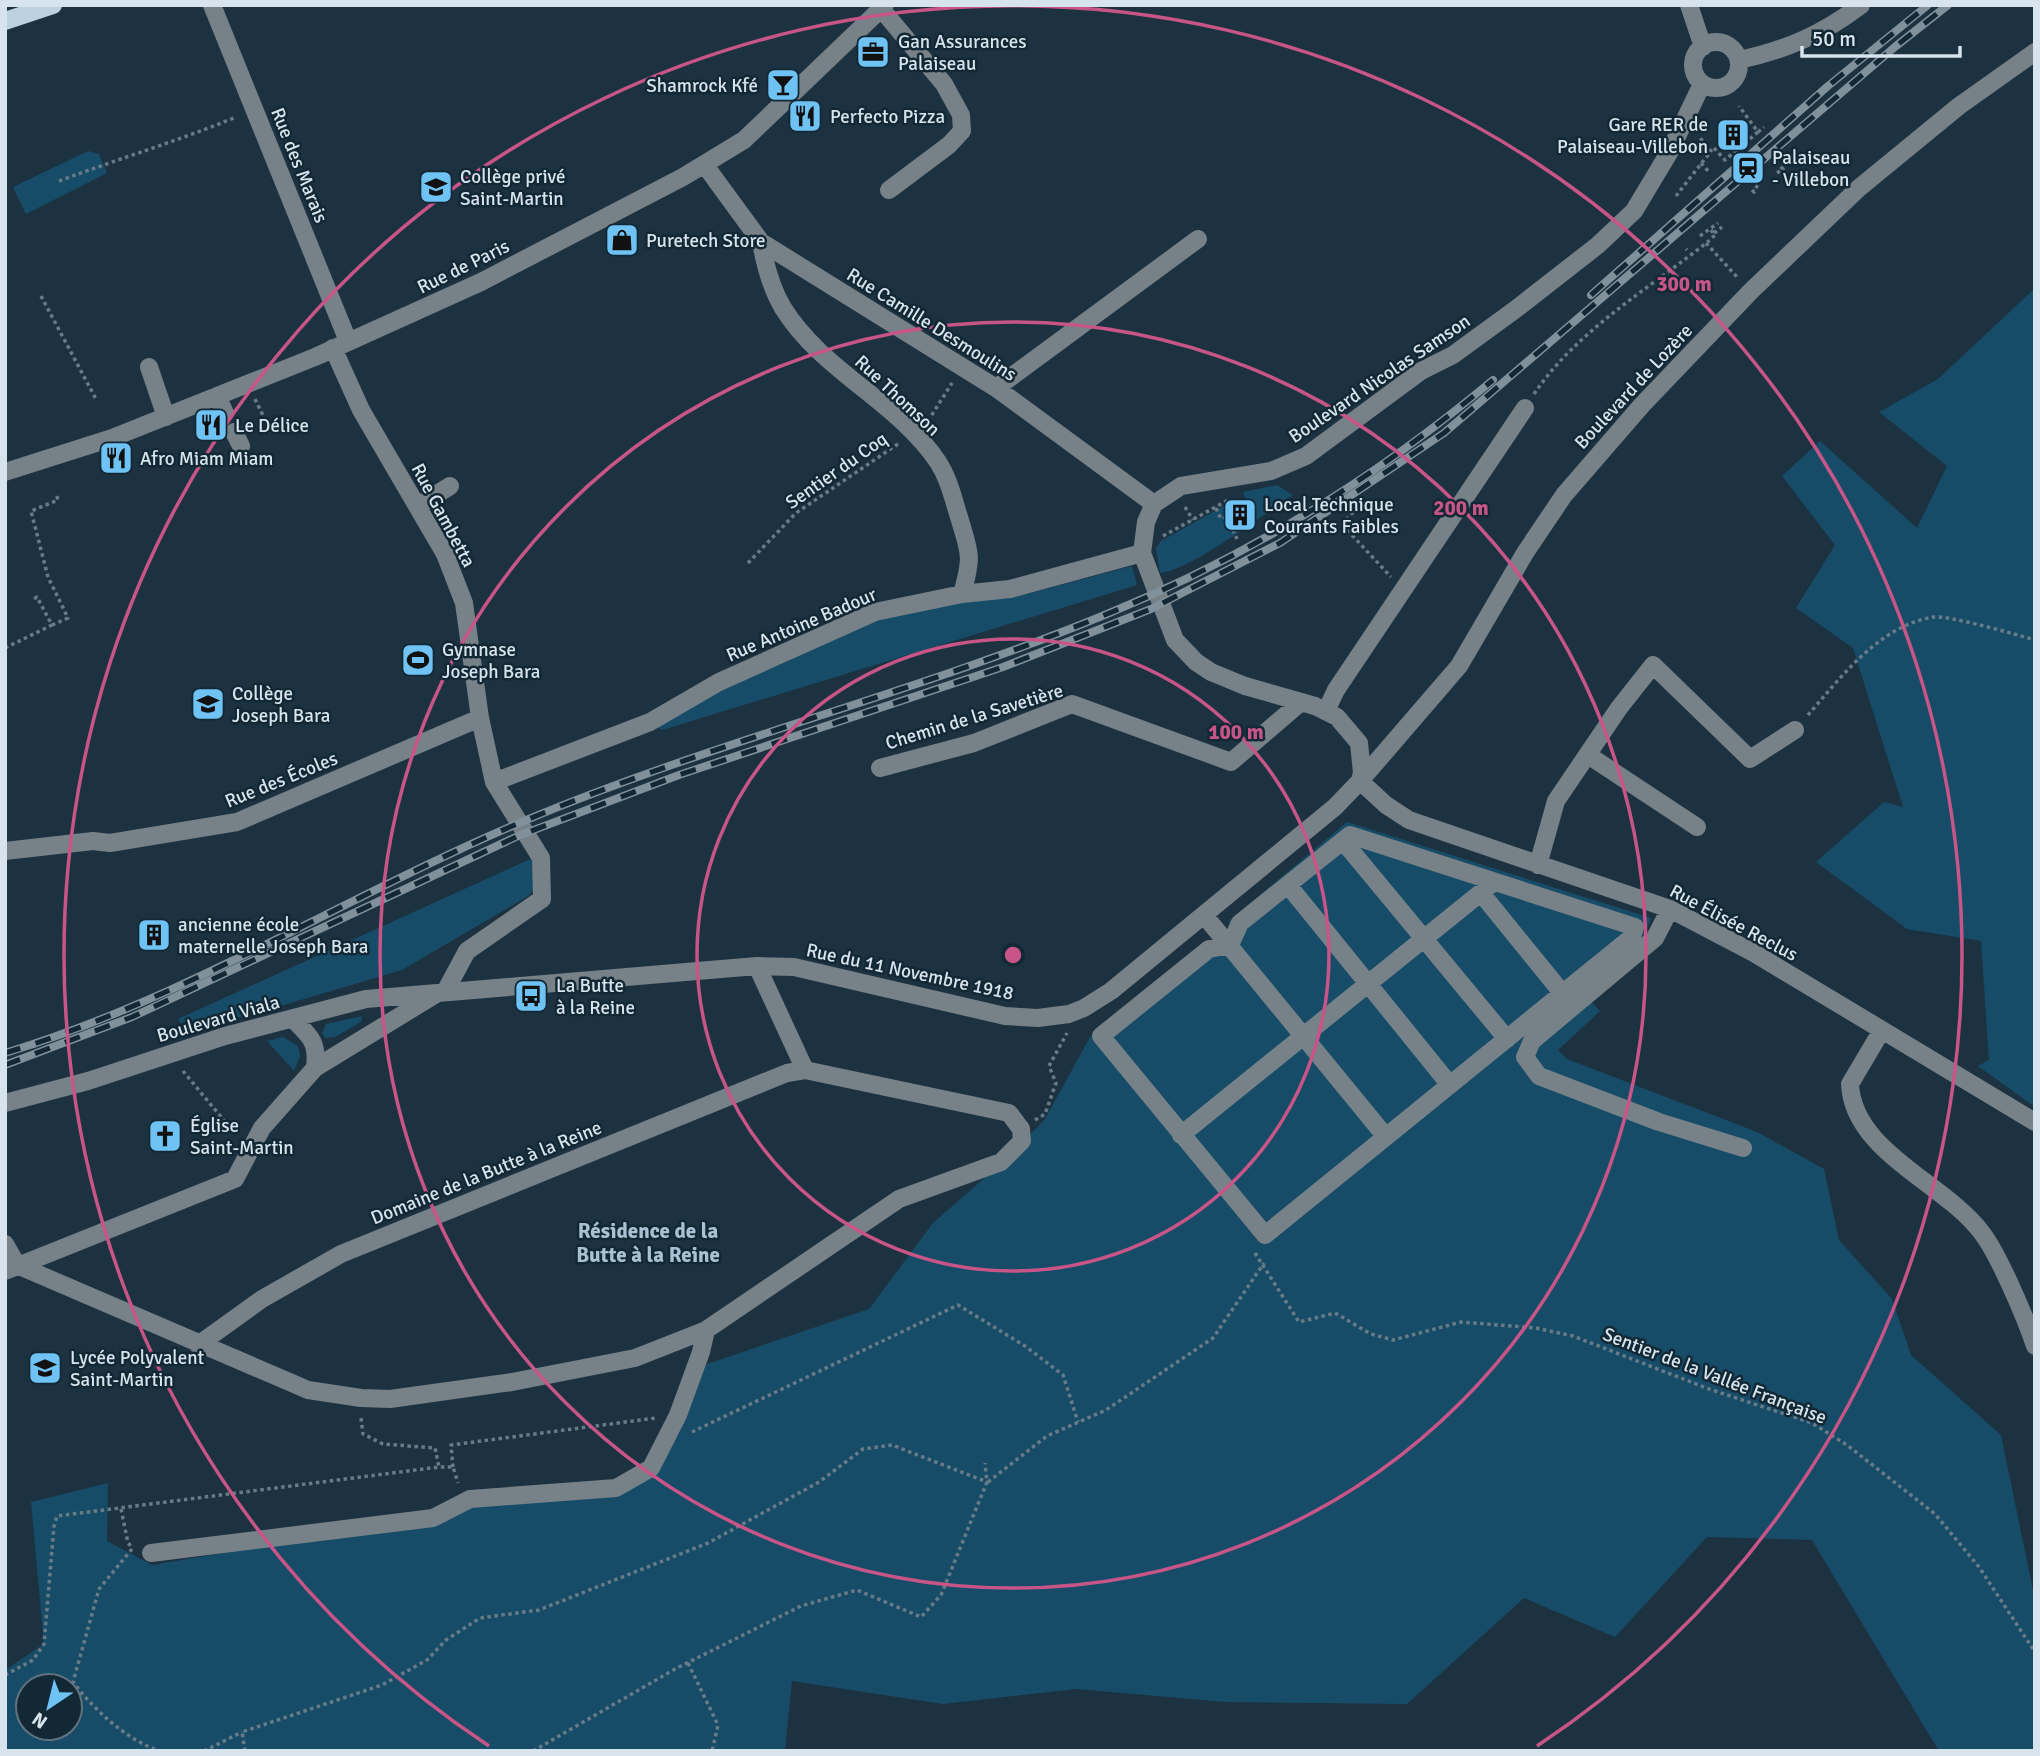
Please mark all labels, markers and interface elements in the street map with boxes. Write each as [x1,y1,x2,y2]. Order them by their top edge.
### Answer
scale bar [1802,14,1960,58]
text: 50 m [1812,26,1856,52]
place label: Gan Assurances Palaiseau [898,30,1027,76]
office icon: Gan Assurances Palaiseau [854,33,892,71]
bar icon: Shamrock Kfé [764,66,802,104]
place label: Shamrock Kfé [646,74,758,98]
restaurant icon: Perfecto Pizza [786,97,824,135]
street label: Rue des Marais [265,104,333,226]
place label: Perfecto Pizza [830,105,945,129]
place label: Gare RER de Palaiseau-Villebon [1557,113,1708,159]
building icon: Gare RER de Palaiseau-Villebon [1714,116,1752,154]
place label: Palaiseau - Villebon [1772,146,1850,192]
station icon: Palaiseau - Villebon [1729,149,1767,187]
place label: Collège privé Saint-Martin [460,165,565,211]
school or university icon: Collège privé Saint-Martin [417,168,455,206]
shop icon: Puretech Store [603,221,641,259]
place label: Puretech Store [646,229,766,253]
street label: Rue de Paris [413,234,513,300]
street label: Rue Camille Desmoulins [842,263,1021,387]
text: 300 m [1656,271,1712,297]
street label: Boulevard Nicolas Samson [1284,309,1475,449]
street label: Boulevard de Lozère [1570,319,1698,454]
street label: Rue Thomson [850,350,945,441]
restaurant icon: Le Délice [192,406,230,444]
place label: Le Délice [235,414,309,438]
street label: Sentier du Coq [781,427,892,515]
restaurant icon: Afro Miam Miam [97,439,135,477]
place label: Afro Miam Miam [140,447,273,471]
street label: Rue Gambetta [406,459,481,572]
place label: Local Technique Courants Faibles [1264,493,1399,539]
text: 200 m [1433,495,1489,521]
building icon: Local Technique Courants Faibles [1221,496,1259,534]
street label: Rue Antoine Badour [723,582,880,667]
place label: Gymnase Joseph Bara [442,638,540,684]
sports icon: Gymnase Joseph Bara [399,641,437,679]
street label: Chemin de la Savetière [882,678,1066,755]
place label: Collège Joseph Bara [232,682,330,728]
school or university icon: Collège Joseph Bara [189,685,227,723]
text: 100 m [1208,719,1264,745]
street label: Rue des Écoles [221,746,341,813]
street label: Rue Élisée Reclus [1665,879,1802,967]
place label: ancienne école maternelle Joseph Bara [178,913,368,959]
building icon: ancienne école maternelle Joseph Bara [135,916,173,954]
street label: Rue du 11 Novembre 1918 [804,938,1016,1006]
centre of rings [1001,943,1025,967]
place label: La Butte à la Reine [556,974,635,1020]
bus stop icon: La Butte à la Reine [512,977,550,1015]
street label: Boulevard Viala [154,990,282,1048]
place label: Église Saint-Martin [190,1114,294,1160]
street label: Domaine de la Butte à la Reine [367,1116,605,1230]
church icon: Église Saint-Martin [146,1117,184,1155]
district label: Résidence de la Butte à la Reine [576,1218,720,1268]
street label: Sentier de la Vallée Française [1599,1322,1830,1430]
place label: Lycée Polyvalent Saint-Martin [70,1346,205,1392]
school or university icon: Lycée Polyvalent Saint-Martin [26,1349,64,1387]
north arrow [14,1672,84,1742]
text: N [28,1706,52,1734]

